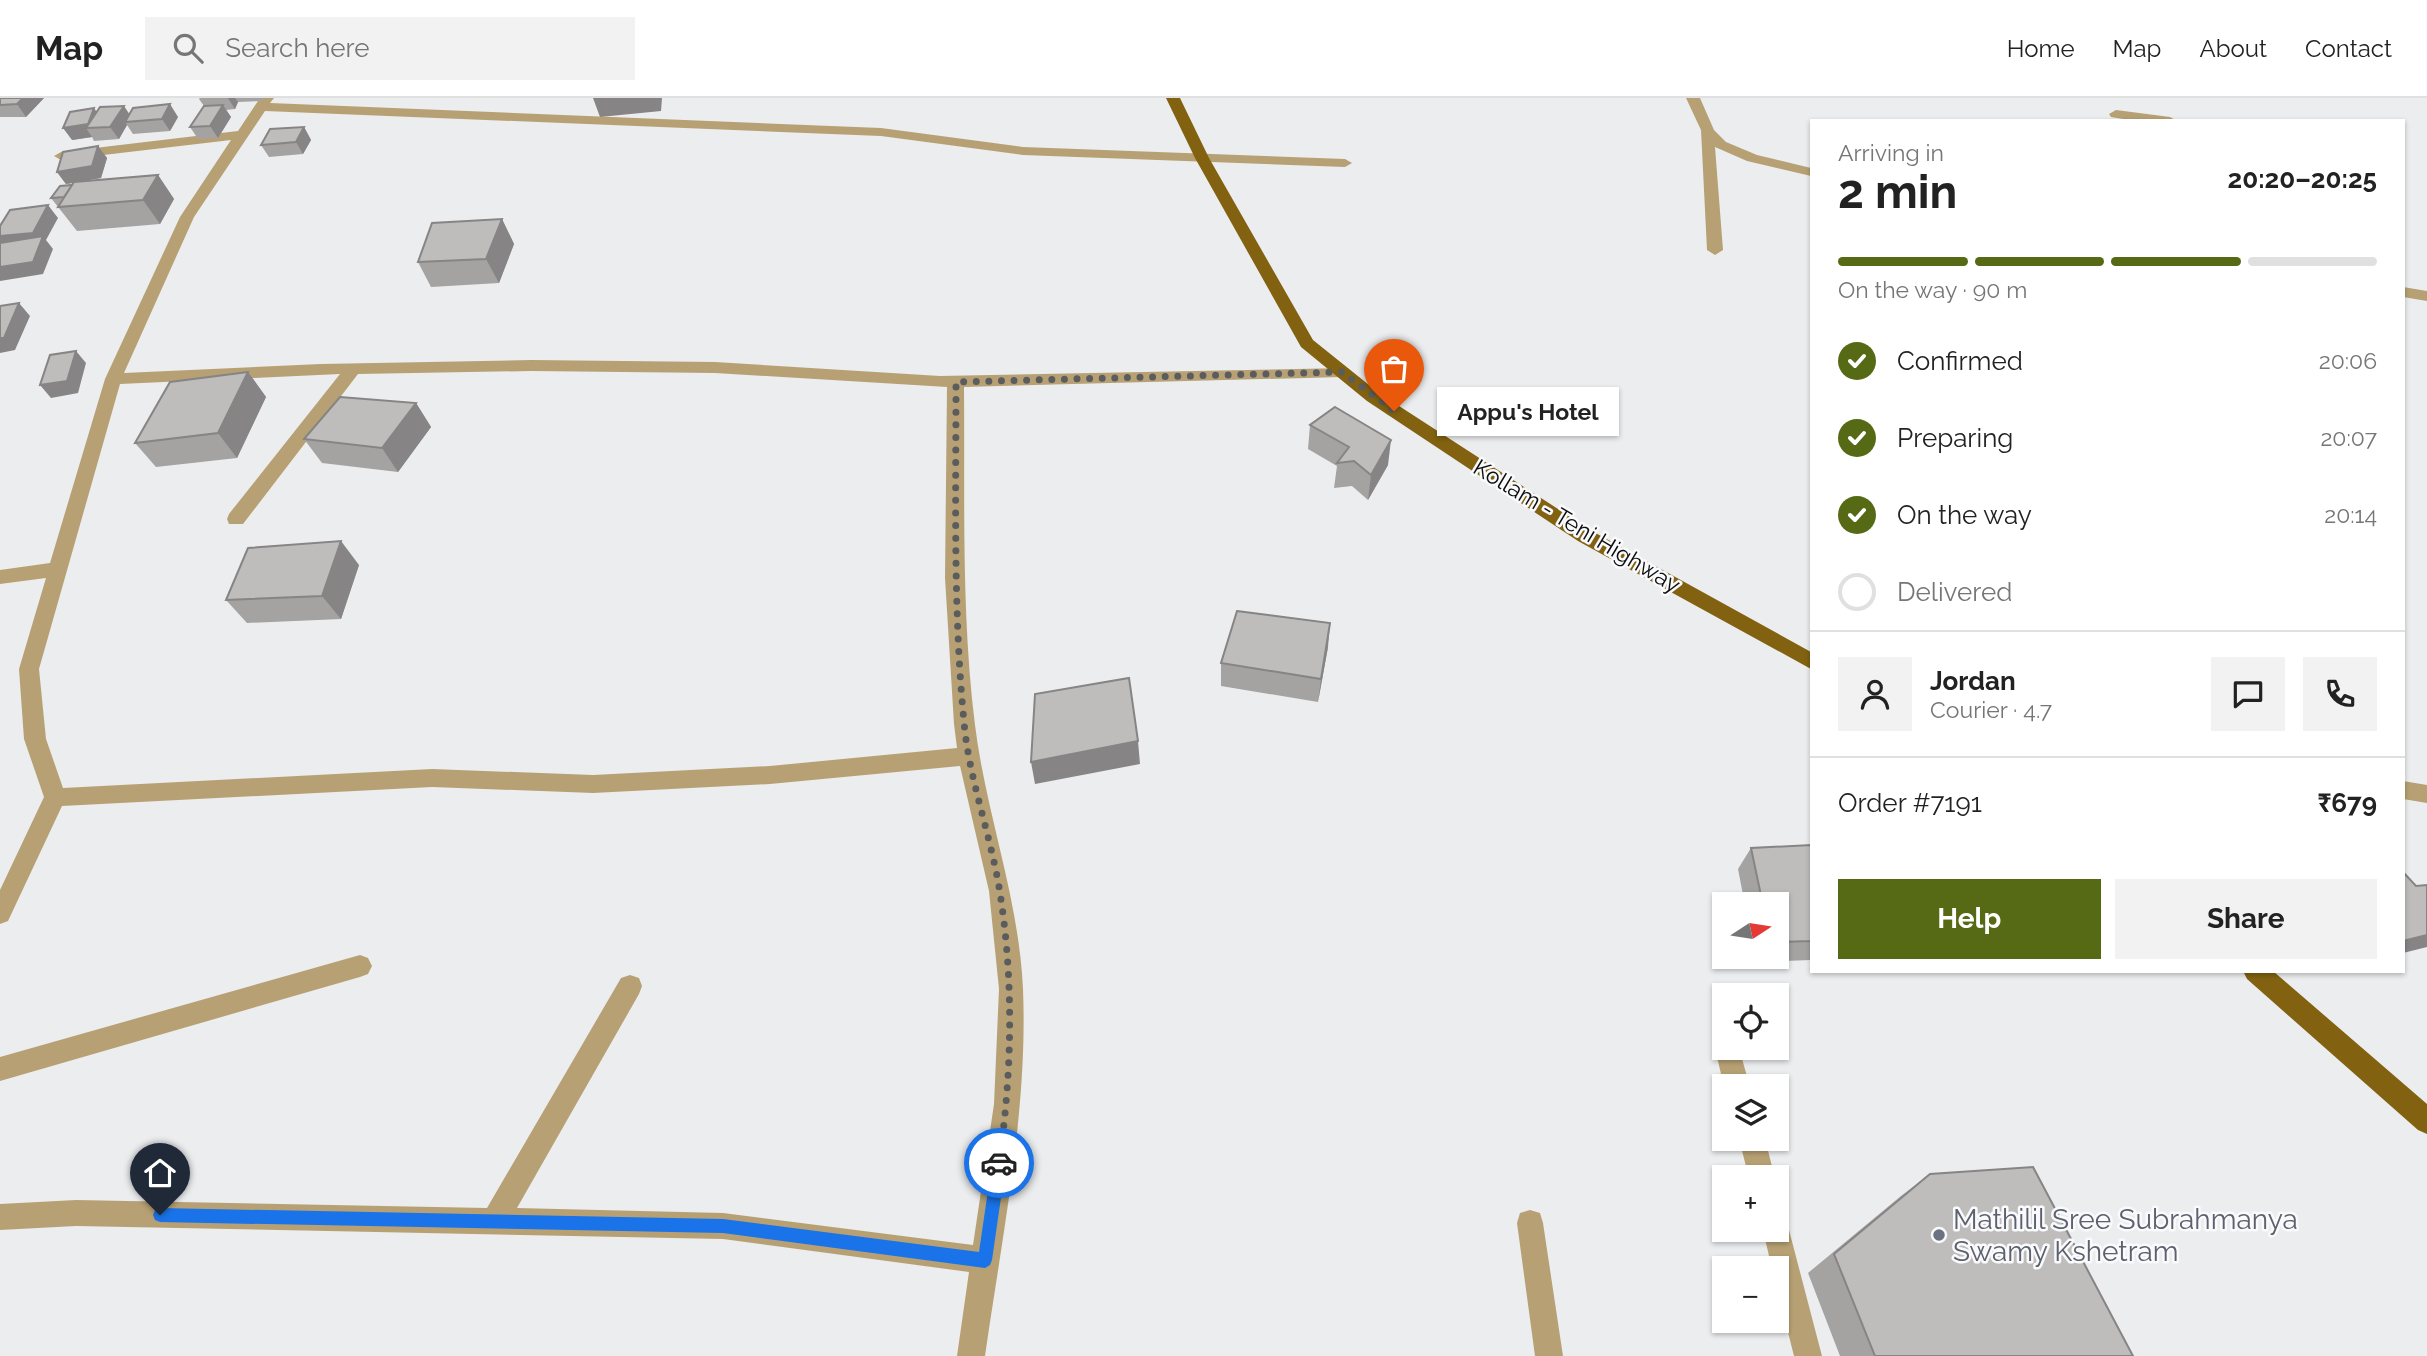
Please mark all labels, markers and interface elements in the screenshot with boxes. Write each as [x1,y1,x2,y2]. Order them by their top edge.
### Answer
search box [145,17,635,80]
text: Map [35,29,103,68]
icon: search [169,29,207,67]
text: Search here [225,33,370,63]
text: Home [2007,34,2075,63]
text: Map [2113,34,2161,63]
text: About [2199,34,2267,63]
text: Contact [2305,34,2392,63]
text: Arriving in [1838,139,1944,166]
text: 20:20–20:25 [2228,164,2377,194]
text: 2 min [1838,165,1957,219]
text: On the way · 90 m [1838,276,2027,303]
pin [1364,339,1424,411]
icon: check [1838,342,1876,380]
text: Confirmed [1897,346,2023,376]
text: 20:06 [2319,347,2377,374]
icon: bag [1375,350,1413,388]
callout: Appu's Hotel [1436,386,1618,436]
text: Appu's Hotel [1457,398,1599,425]
icon: check [1838,419,1876,457]
text: Preparing [1897,423,2013,453]
text: 20:07 [2320,424,2377,451]
street label: Kollam - Teni Highway [1469,453,1685,598]
icon: check [1838,496,1876,534]
text: On the way [1897,500,2032,530]
text: 20:14 [2324,501,2377,528]
text: Delivered [1897,577,2012,607]
button: person [1838,657,1912,731]
button: chat [2211,657,2285,731]
button: phone [2303,657,2377,731]
text: Jordan [1930,666,2016,696]
text: Courier · 4.7 [1930,696,2052,723]
text: Order #7191 [1838,788,1982,818]
text: ₹679 [2317,788,2377,818]
button: Help [1838,879,2101,959]
button: Share [2115,879,2377,959]
north arrow [1712,892,1788,970]
map controls [1712,892,1789,1333]
button: locate [1712,983,1789,1060]
button: layers [1712,1074,1789,1151]
courier [964,1128,1034,1198]
pin [130,1143,190,1215]
icon: car [980,1144,1018,1182]
icon: home [141,1154,179,1192]
button: + [1712,1165,1789,1242]
place label: Mathilil Sree Subrahmanya Swamy Kshetram [1953,1203,2298,1268]
marker: Mathilil Sree Subrahmanya Swamy Kshetram [1931,1227,1947,1243]
button: − [1712,1256,1789,1333]

